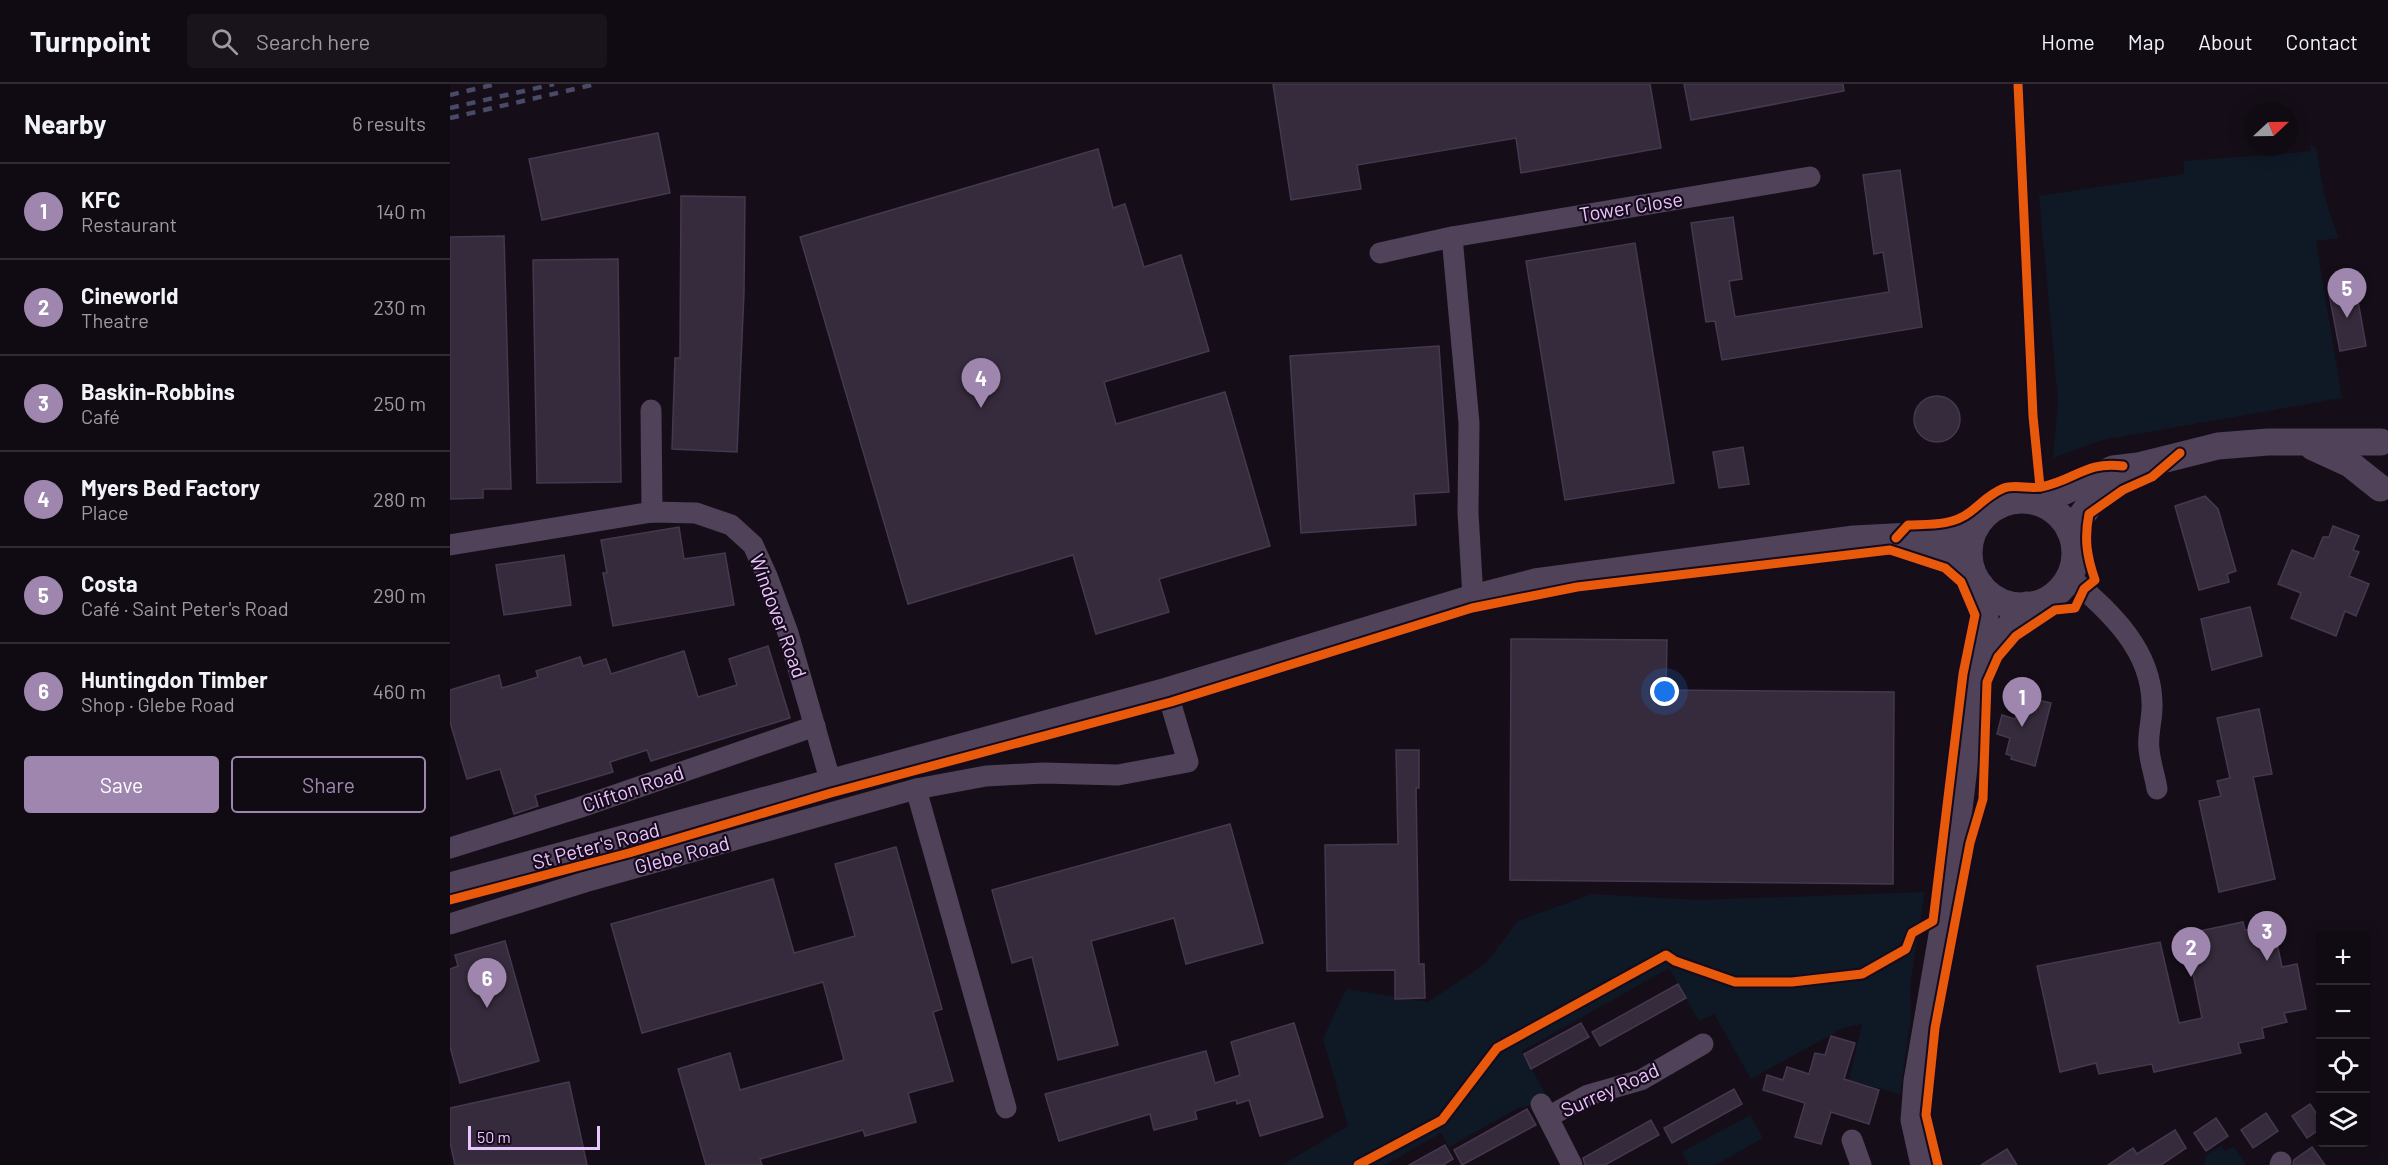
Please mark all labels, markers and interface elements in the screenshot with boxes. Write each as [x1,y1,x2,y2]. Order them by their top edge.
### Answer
search box [187,14,607,68]
text: Turnpoint [30,24,151,58]
icon: search [208,25,241,58]
text: Search here [256,28,370,54]
text: Home [2041,29,2095,54]
text: Map [2128,29,2165,54]
text: About [2198,29,2253,54]
text: Contact [2286,29,2358,54]
north arrow [2244,102,2298,156]
text: Nearby [24,108,106,139]
text: 6 results [352,111,426,135]
text: KFC [81,186,120,212]
street label: Tower Close [1577,186,1684,226]
text: 1 [40,199,47,223]
text: 140 m [376,199,426,223]
text: Restaurant [81,212,177,236]
pin: 5 [2328,268,2366,318]
text: Cineworld [81,282,178,308]
text: 2 [38,295,49,319]
text: 230 m [373,295,426,319]
text: Theatre [81,308,149,332]
pin: 4 [962,358,1000,408]
text: Baskin-Robbins [81,378,235,404]
text: 3 [38,391,49,415]
text: 250 m [373,391,426,415]
text: Café [81,404,120,428]
text: Myers Bed Factory [81,474,260,500]
text: 4 [37,487,50,511]
text: 280 m [373,487,426,511]
text: Place [81,500,129,524]
street label: Windover Road [745,550,812,681]
text: Costa [81,570,138,596]
text: 5 [38,583,49,607]
text: 290 m [373,583,426,607]
text: Café · Saint Peter's Road [81,596,289,620]
text: Huntingdon Timber [81,666,268,692]
your location [1650,677,1679,706]
pin: 1 [2002,678,2042,727]
text: 6 [38,679,49,703]
text: 460 m [373,679,426,703]
text: Shop · Glebe Road [81,692,235,716]
button: Save [24,756,219,813]
button: Share [231,756,426,813]
street label: Clifton Road [579,759,687,817]
street label: St Peter's Road [530,817,662,874]
street label: Glebe Road [632,830,732,878]
pin: 3 [2248,912,2286,961]
pin: 2 [2172,928,2210,977]
map controls [2316,931,2370,1147]
button: + [2316,931,2370,985]
pin: 6 [468,958,507,1008]
button: − [2316,985,2370,1039]
button: locate [2316,1039,2370,1093]
street label: Surrey Road [1557,1057,1662,1121]
button: layers [2316,1093,2370,1147]
scale bar [468,1123,600,1150]
text: 50 m [477,1127,511,1146]

